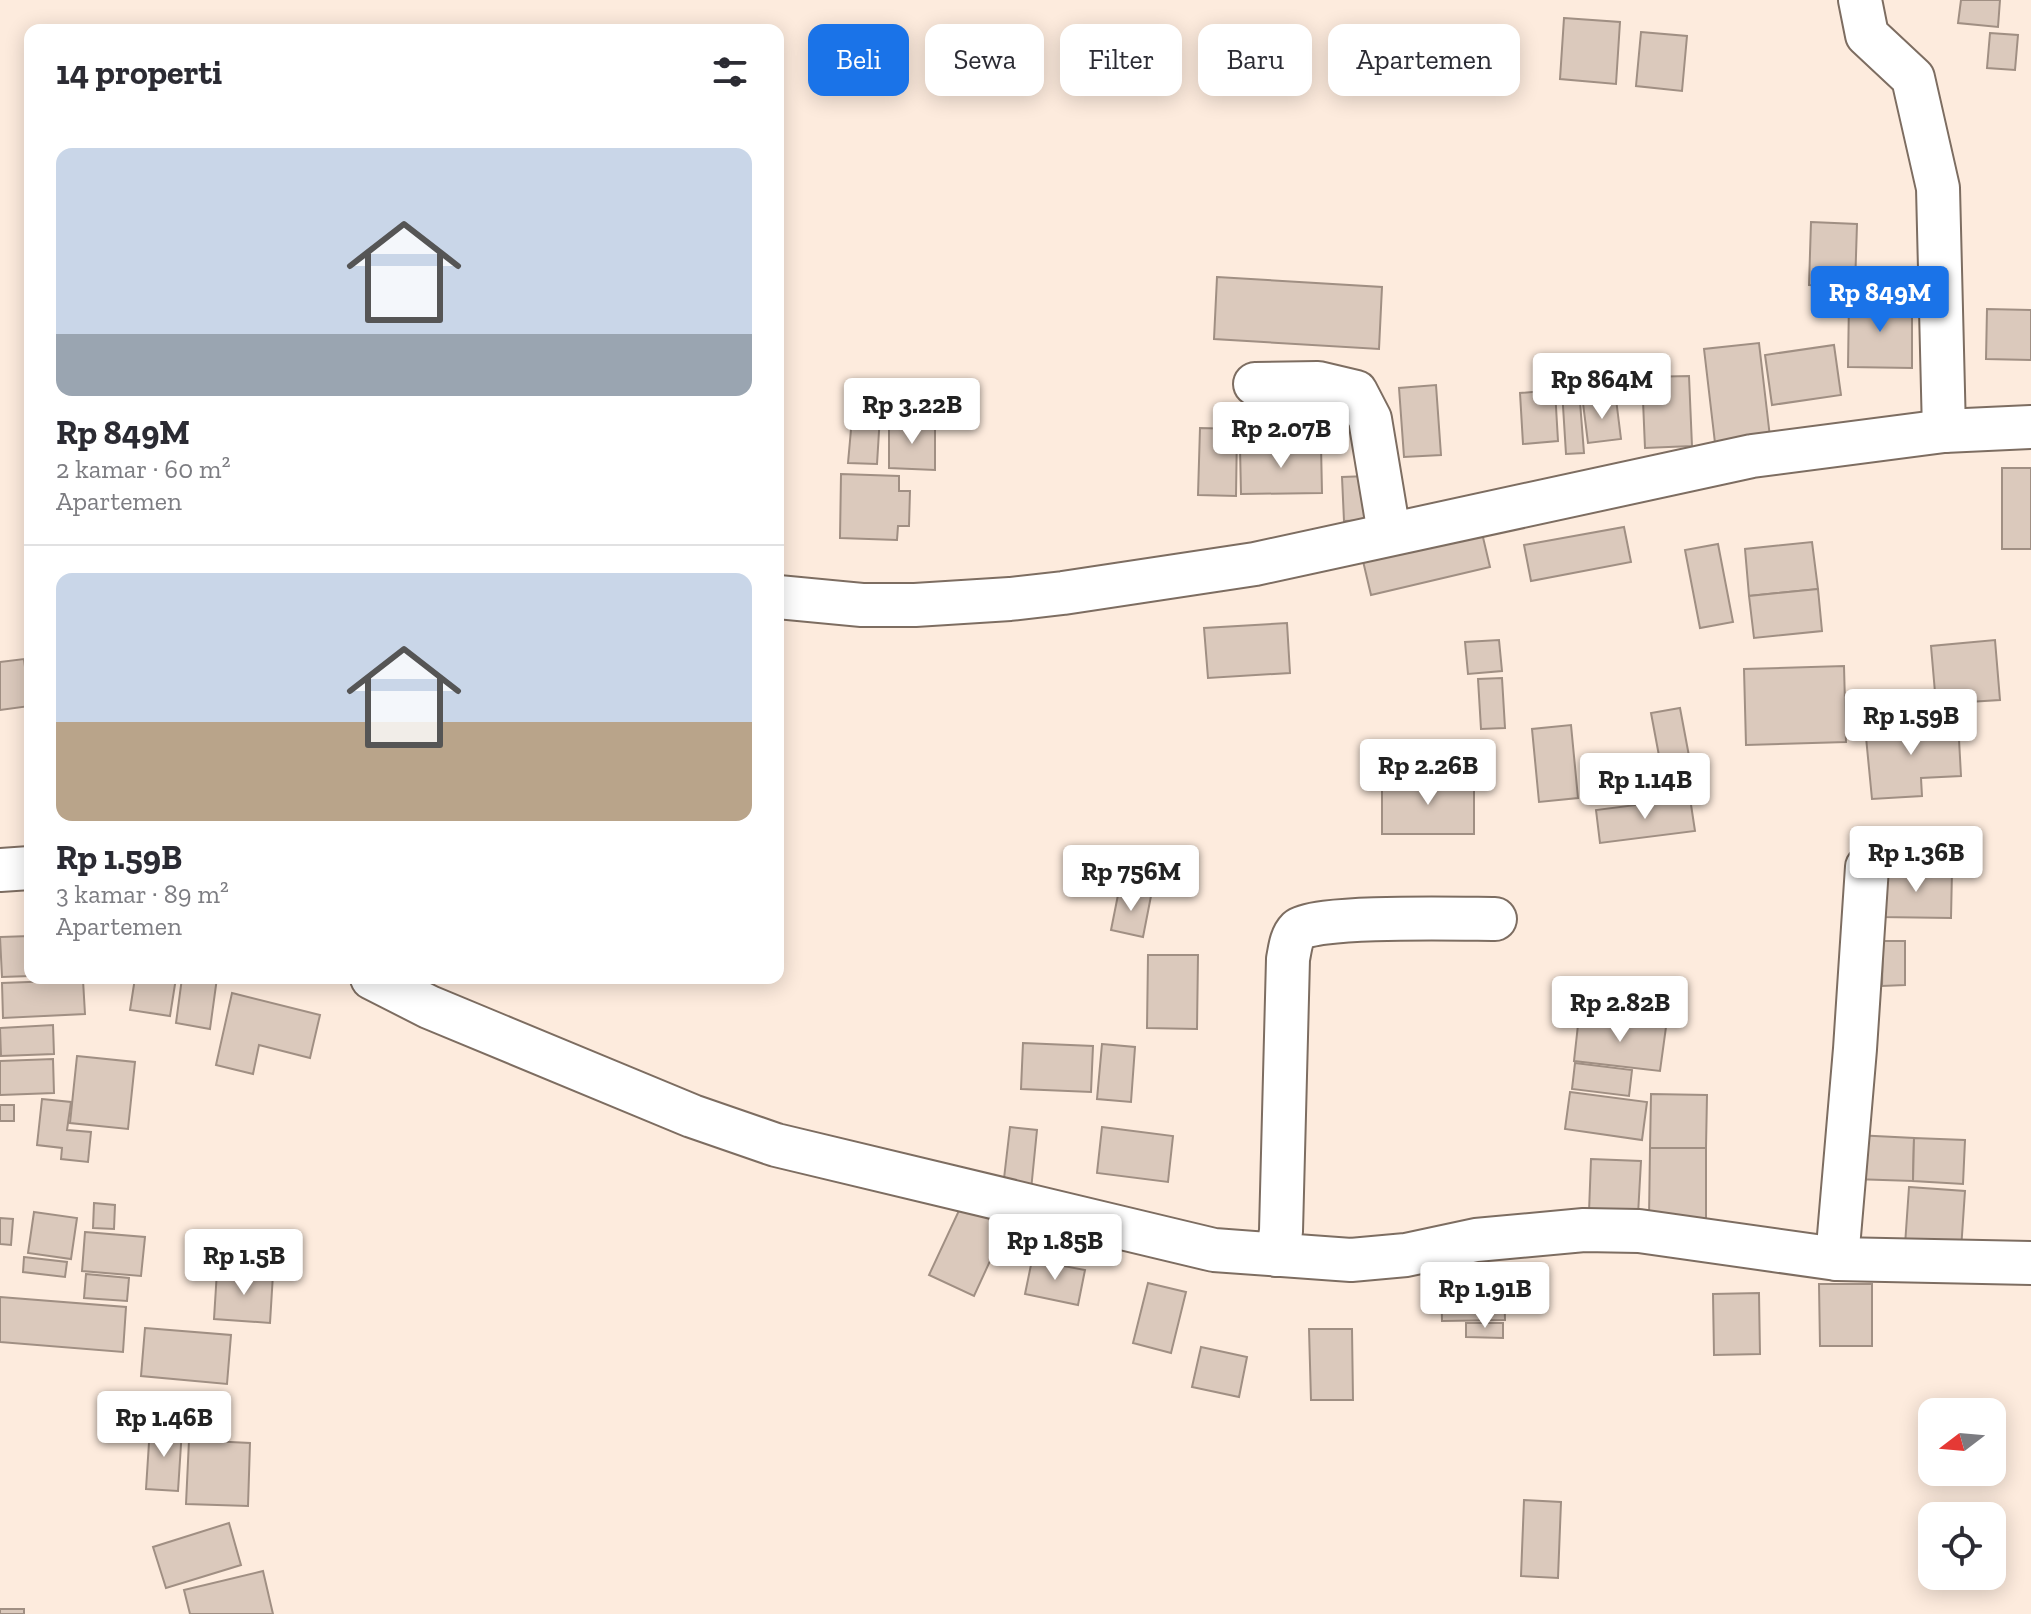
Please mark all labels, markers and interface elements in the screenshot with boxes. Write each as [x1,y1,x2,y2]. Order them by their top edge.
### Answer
chip: Beli [808,24,909,96]
chip: Sewa [925,24,1044,96]
chip: Filter [1060,24,1182,96]
chip: Baru [1198,24,1312,96]
chip: Apartemen [1328,24,1520,96]
icon: filters [708,50,752,94]
text: 14 properti [56,52,222,93]
icon: home [332,200,476,344]
pin: Rp 849M [1806,266,1954,334]
text: Rp 849M [1829,276,1931,308]
pin: Rp 864M [1528,353,1676,421]
text: Rp 864M [1551,363,1653,395]
pin: Rp 3.22B [829,378,995,446]
text: Rp 3.22B [862,388,962,420]
pin: Rp 2.07B [1198,402,1364,470]
text: Rp 849M [56,412,190,453]
text: Rp 2.07B [1231,412,1331,444]
text: 2 kamar · 60 m² [56,453,231,485]
text: Apartemen [56,485,182,517]
icon: home [332,625,476,769]
pin: Rp 1.59B [1828,689,1994,757]
text: Rp 1.59B [1863,699,1959,731]
pin: Rp 2.26B [1345,739,1511,807]
text: Rp 2.26B [1378,749,1478,781]
pin: Rp 1.14B [1562,753,1728,821]
text: Rp 1.14B [1598,763,1692,795]
pin: Rp 1.36B [1833,826,1999,894]
text: Rp 1.36B [1868,836,1964,868]
text: Rp 1.59B [56,837,182,878]
pin: Rp 756M [1057,845,1205,913]
text: Rp 756M [1081,855,1181,887]
text: 3 kamar · 89 m² [56,878,229,910]
text: Apartemen [56,910,182,942]
pin: Rp 2.82B [1537,976,1703,1044]
text: Rp 2.82B [1570,986,1670,1018]
pin: Rp 1.85B [972,1214,1138,1282]
text: Rp 1.85B [1007,1224,1103,1256]
pin: Rp 1.5B [170,1229,318,1297]
text: Rp 1.5B [203,1239,285,1271]
pin: Rp 1.91B [1402,1262,1568,1330]
text: Rp 1.91B [1438,1272,1532,1304]
pin: Rp 1.46B [81,1391,247,1459]
north arrow [1918,1398,2006,1486]
map controls [1918,1398,2006,1590]
text: Rp 1.46B [115,1401,213,1433]
button: locate [1918,1502,2006,1590]

